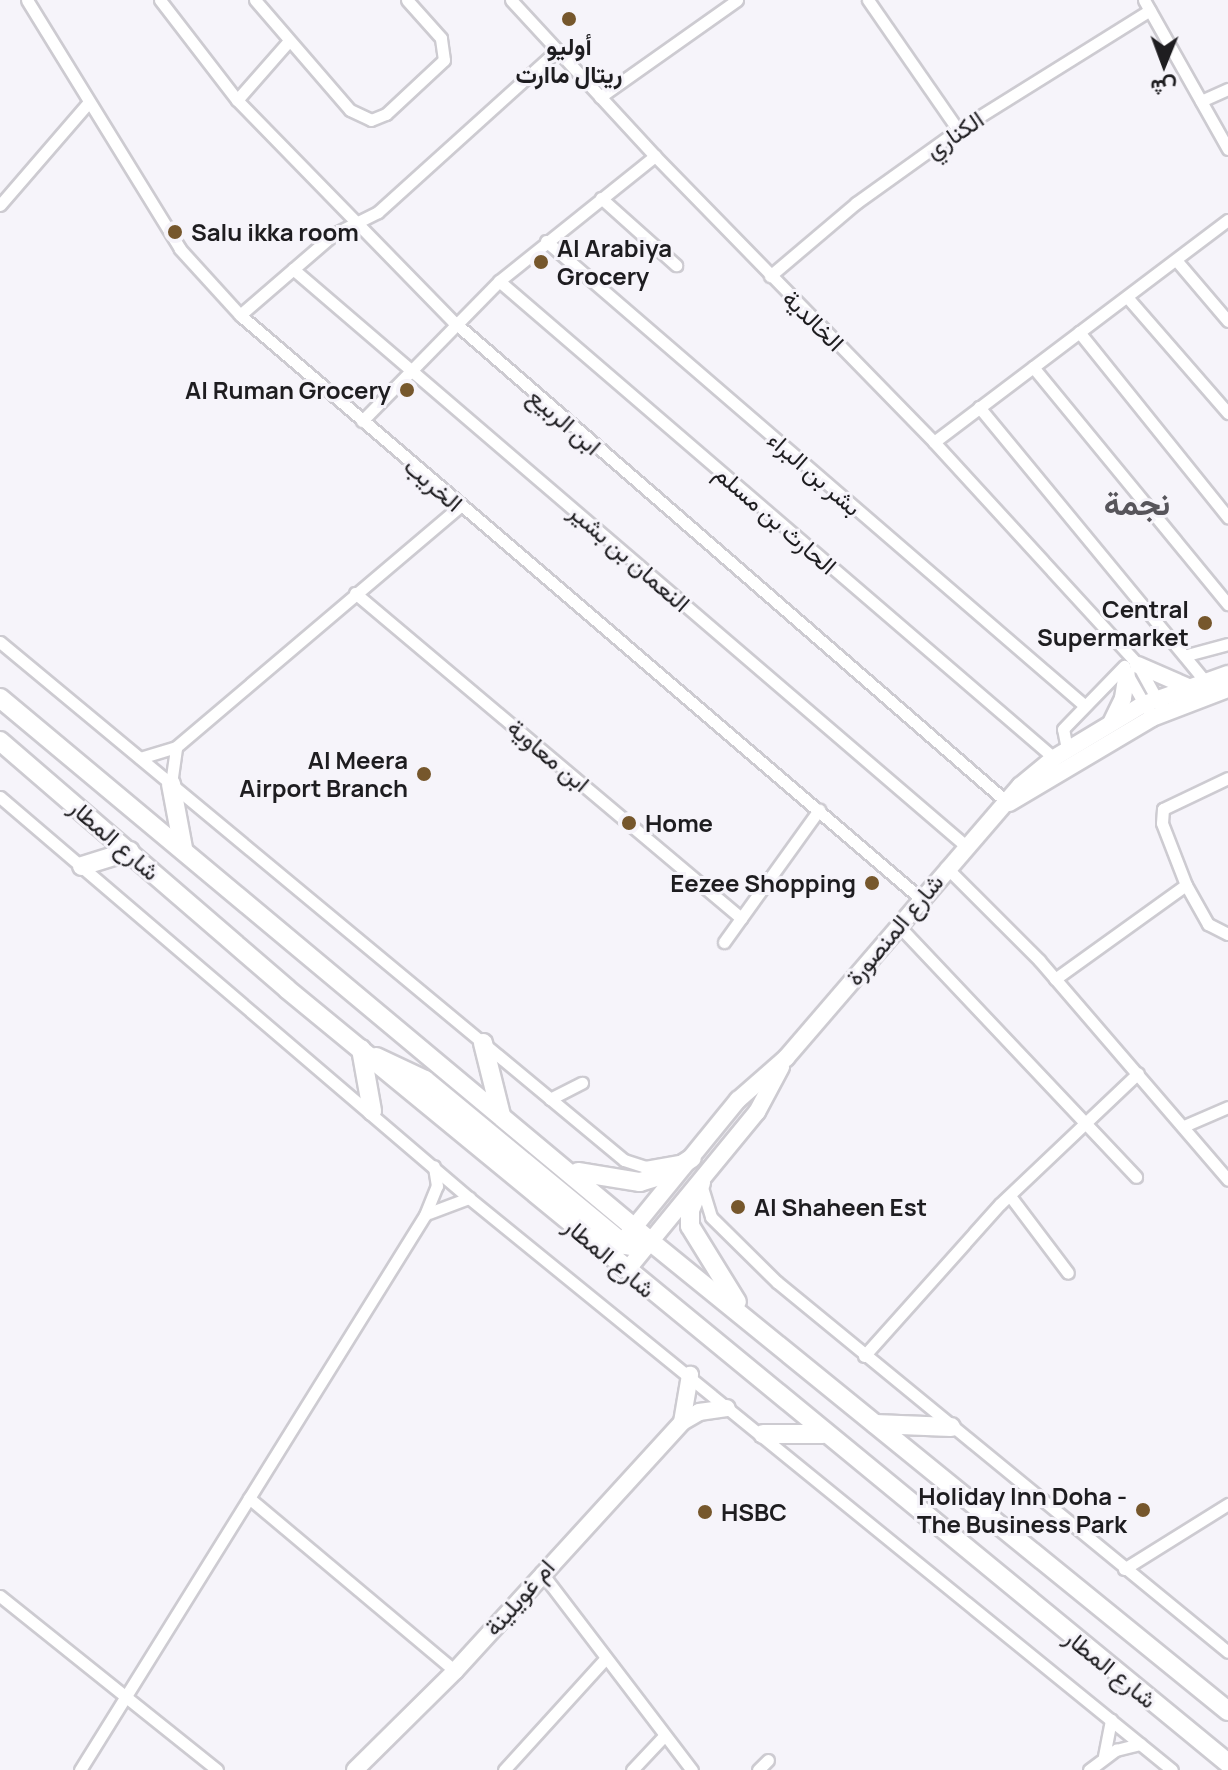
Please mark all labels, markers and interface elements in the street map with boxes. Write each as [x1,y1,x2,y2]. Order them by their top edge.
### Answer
marker: أوليو ريتال ماارت [560,10,578,28]
north arrow [1124,24,1204,104]
place label: أوليو ريتال ماارت [515,32,623,88]
text: ش [1150,73,1177,103]
street label: الكناري [919,104,989,164]
place label: Salu ikka room [191,218,359,246]
marker: Salu ikka room [166,223,184,241]
place label: Al Arabiya Grocery [557,234,672,290]
marker: Al Arabiya Grocery [532,253,550,271]
street label: الخالدية [777,283,851,357]
place label: Al Ruman Grocery [185,376,391,404]
marker: Al Ruman Grocery [398,381,416,399]
street label: ابن الربيع [523,381,607,461]
street label: بشر بن البراء [762,425,868,521]
street label: الخريب [399,451,469,517]
street label: الحارث بن مسلم [709,458,843,580]
district label: نجمة [1104,484,1170,522]
street label: النعمان بن بشير [564,497,696,617]
place label: Central Supermarket [1037,595,1189,651]
marker: Central Supermarket [1196,614,1214,632]
street label: ابن معاوية [502,712,596,798]
place label: Al Meera Airport Branch [239,746,408,802]
marker: Al Meera Airport Branch [415,765,433,783]
street label: شارع المطار [64,792,166,886]
place label: Home [645,809,713,837]
marker: Home [620,814,638,832]
street label: شارع المنصورة [839,868,949,990]
place label: Eezee Shopping [670,869,856,897]
marker: Eezee Shopping [863,874,881,892]
place label: Al Shaheen Est [754,1193,927,1221]
marker: Al Shaheen Est [729,1198,747,1216]
street label: شارع المطار [559,1211,661,1303]
place label: Holiday Inn Doha - The Business Park [917,1482,1127,1538]
place label: HSBC [721,1498,787,1526]
marker: Holiday Inn Doha - The Business Park [1134,1501,1152,1519]
marker: HSBC [696,1503,714,1521]
street label: ام غويلينة [478,1553,560,1641]
street label: شارع المطار [1059,1622,1163,1714]

